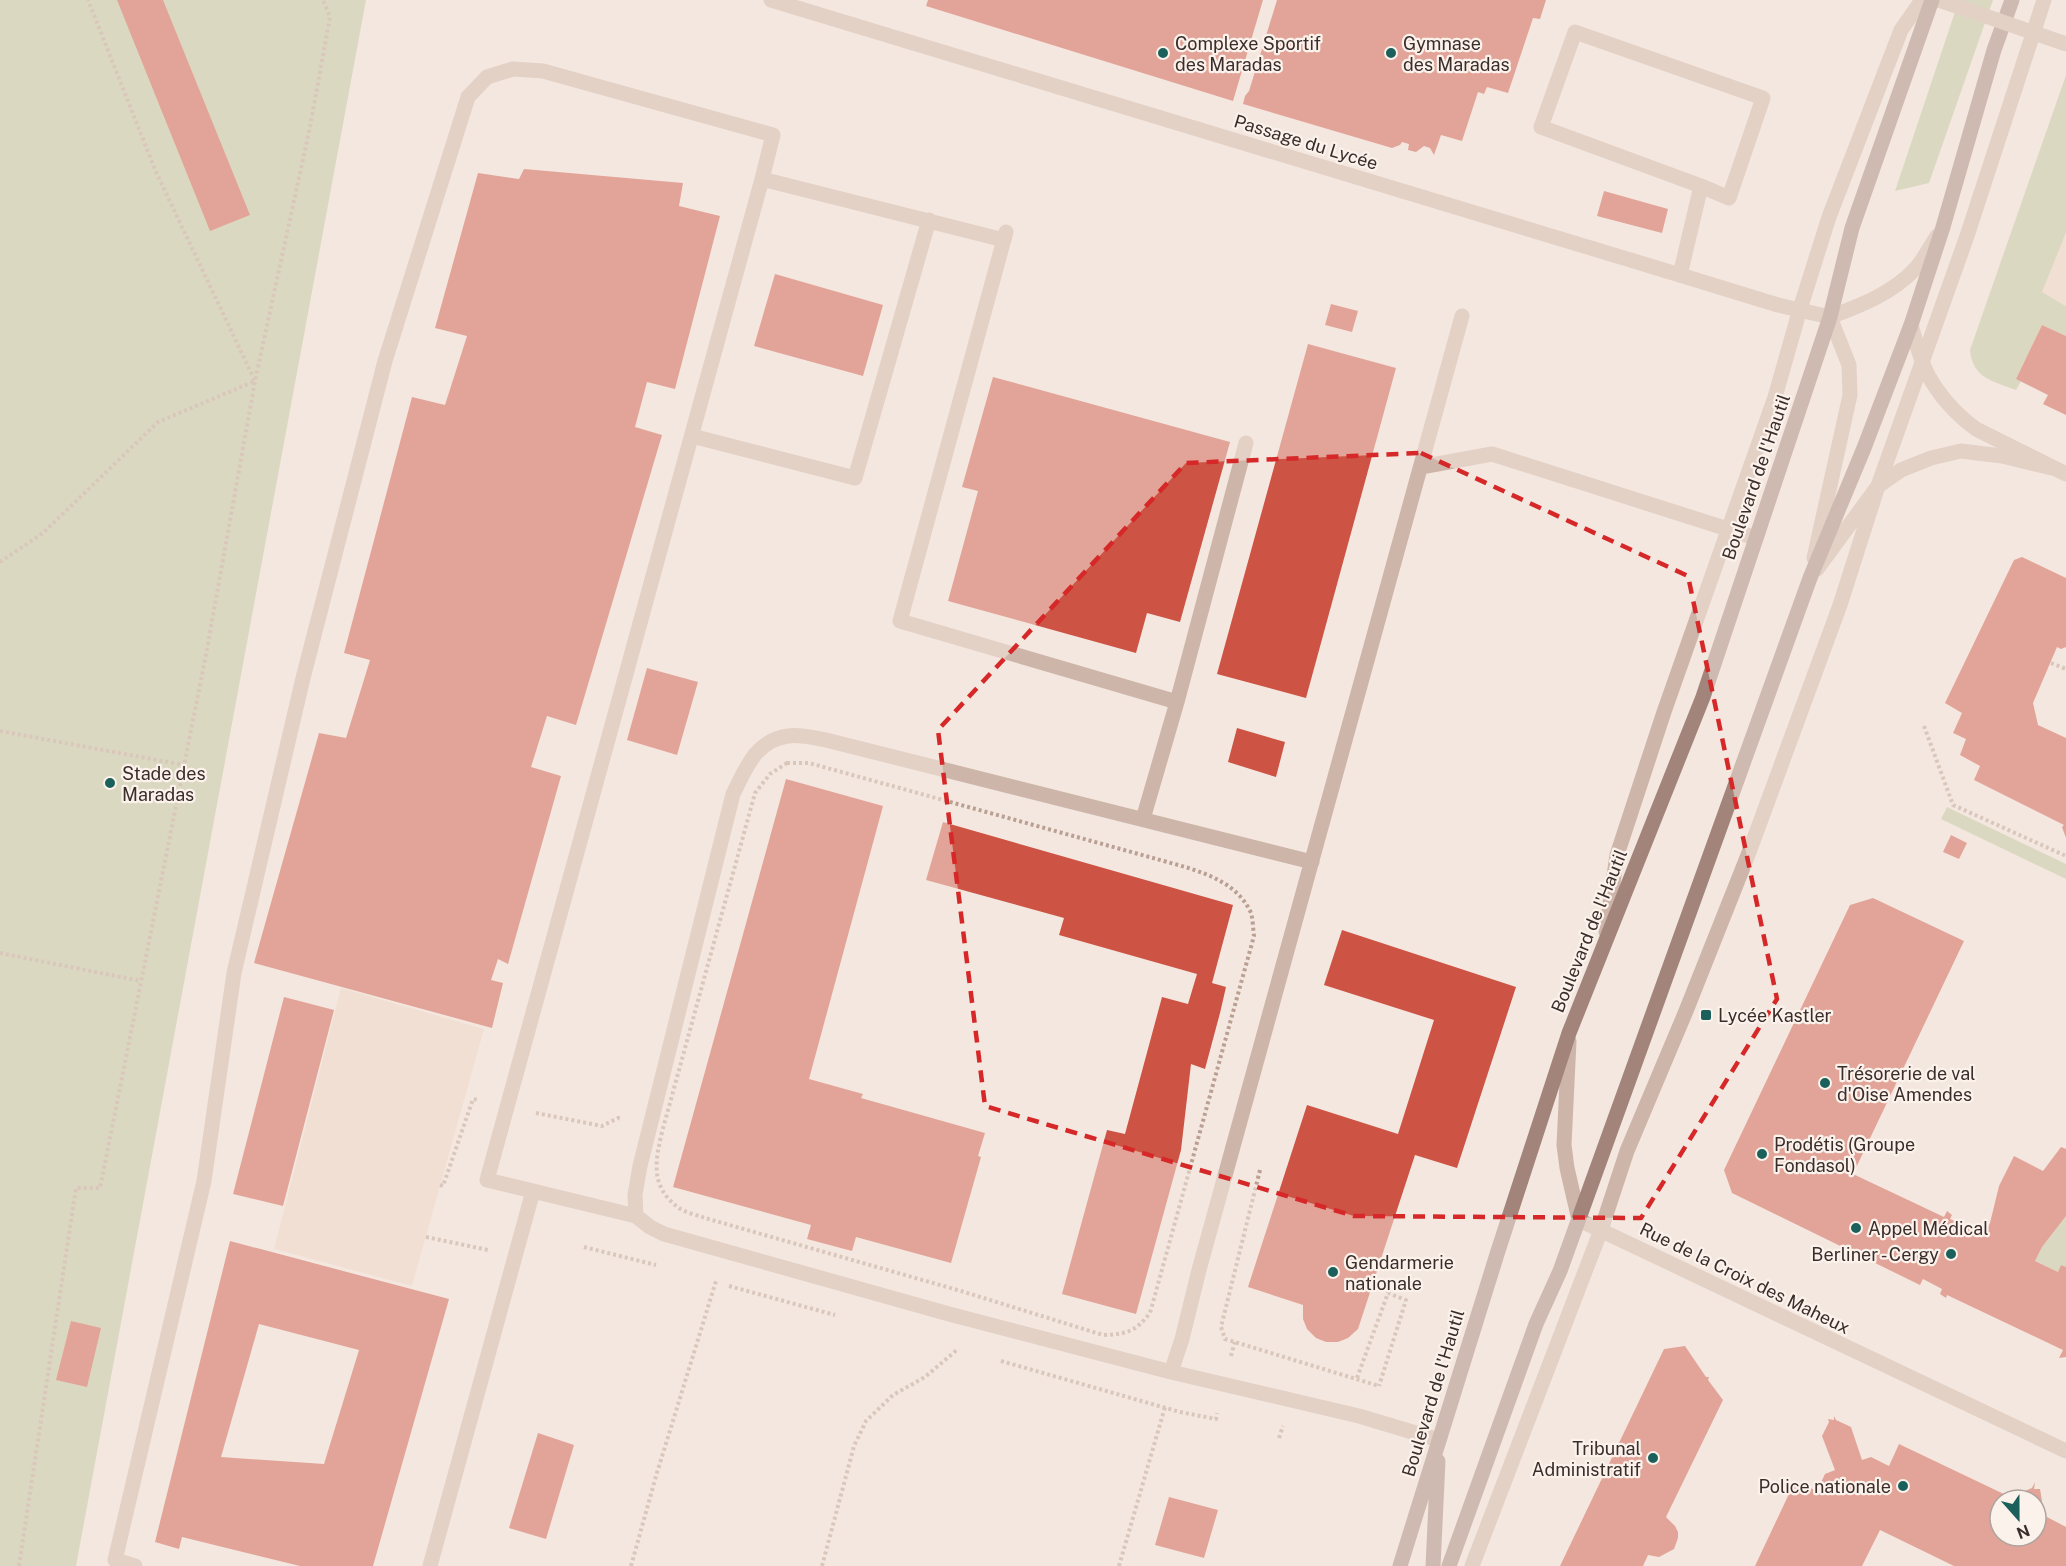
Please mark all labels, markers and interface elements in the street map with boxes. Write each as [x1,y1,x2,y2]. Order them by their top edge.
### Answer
place label: Complexe Sportif des Maradas [1175,33,1321,75]
place label: Gymnase des Maradas [1403,33,1510,75]
marker: Complexe Sportif des Maradas [1156,46,1170,60]
marker: Gymnase des Maradas [1384,46,1398,60]
street label: Passage du Lycée [1232,110,1380,174]
street label: Boulevard de l'Hautil [1718,391,1794,563]
place label: Stade des Maradas [122,763,206,805]
marker: Stade des Maradas [103,776,117,790]
street label: Boulevard de l'Hautil [1547,846,1631,1016]
place label: Lycée Kastler [1718,1005,1832,1026]
marker: Lycée Kastler [1699,1008,1713,1022]
place label: Trésorerie de val d'Oise Amendes [1837,1063,1976,1105]
marker: Trésorerie de val d'Oise Amendes [1818,1076,1832,1090]
place label: Prodétis (Groupe Fondasol) [1774,1134,1915,1176]
marker: Prodétis (Groupe Fondasol) [1755,1147,1769,1161]
street label: Rue de la Croix des Maheux [1637,1218,1853,1338]
place label: Appel Médical [1868,1218,1989,1239]
marker: Appel Médical [1849,1221,1863,1235]
place label: Berliner - Cergy [1811,1244,1939,1265]
marker: Berliner - Cergy [1944,1247,1958,1261]
place label: Gendarmerie nationale [1345,1252,1454,1294]
marker: Gendarmerie nationale [1326,1265,1340,1279]
street label: Boulevard de l'Hautil [1398,1307,1468,1479]
place label: Tribunal Administratif [1532,1438,1641,1480]
marker: Tribunal Administratif [1646,1451,1660,1465]
place label: Police nationale [1758,1476,1891,1497]
marker: Police nationale [1896,1479,1910,1493]
north arrow [1988,1488,2048,1548]
text: N [2014,1520,2032,1543]

